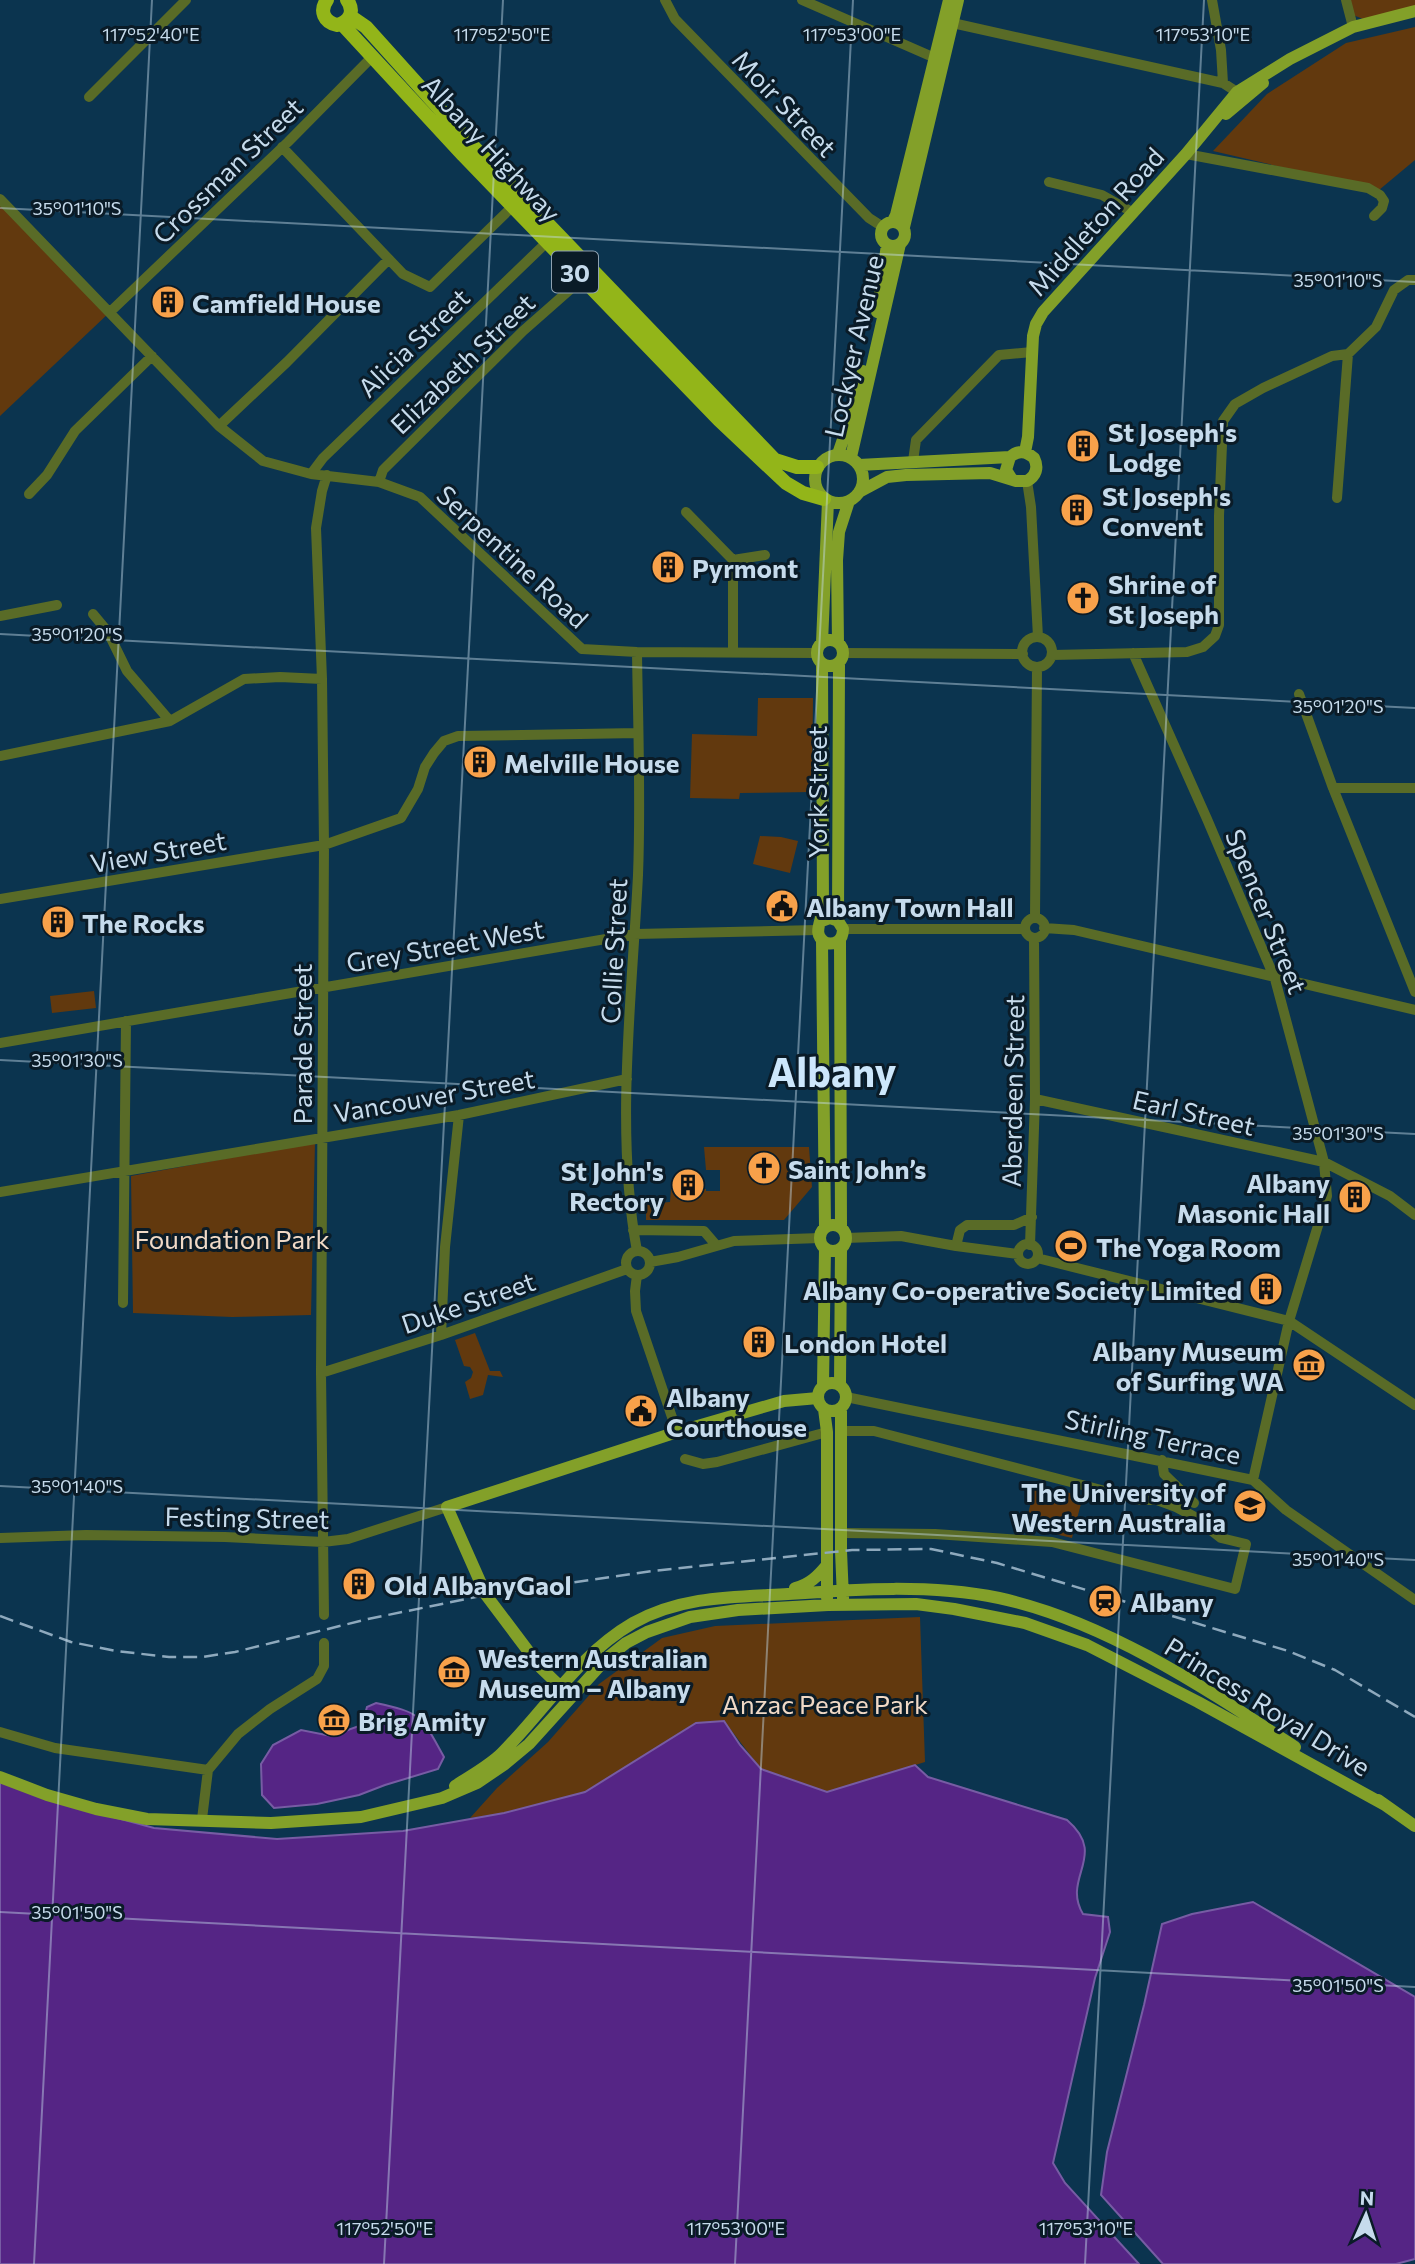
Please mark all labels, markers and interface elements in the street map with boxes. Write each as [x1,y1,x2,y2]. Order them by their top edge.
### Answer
text: 117°52'40"E [102,23,200,45]
text: 117°52'50"E [454,23,550,45]
text: 117°53'00"E [803,23,901,45]
text: 117°53'10"E [1156,23,1250,45]
street label: Moir Street [727,43,843,163]
street label: Albany Highway [416,68,568,228]
street label: Crossman Street [146,91,308,249]
street label: Middleton Road [1020,141,1170,301]
text: 35°01'10"S [33,197,121,219]
road number: 30 [552,251,598,292]
street label: Lockyer Avenue [817,252,889,440]
text: 35°01'10"S [1294,269,1382,291]
street label: Alicia Street [351,281,475,403]
building icon: Camfield House [149,283,187,321]
street label: Elizabeth Street [384,286,540,440]
place label: Camfield House [192,287,381,318]
place label: St Joseph's Lodge [1108,416,1237,477]
building icon: St Joseph's Lodge [1064,427,1102,465]
street label: Serpentine Road [431,478,595,634]
place label: St Joseph's Convent [1102,480,1231,541]
building icon: St Joseph's Convent [1058,491,1096,529]
building icon: Pyrmont [649,548,687,586]
place label: Pyrmont [692,552,798,583]
place label: Shrine of St Joseph [1108,568,1219,629]
church icon: Shrine of St Joseph [1064,579,1102,617]
text: 35°01'20"S [31,623,123,645]
text: 35°01'20"S [1292,695,1384,717]
street label: York Street [801,725,832,859]
building icon: Melville House [461,743,499,781]
place label: Melville House [504,747,680,778]
street label: View Street [88,824,228,878]
street label: Spencer Street [1220,824,1314,998]
street label: Collie Street [594,878,632,1024]
public building icon: Albany Town Hall [763,887,801,925]
place label: Albany Town Hall [806,891,1014,922]
building icon: The Rocks [39,903,77,941]
place label: The Rocks [82,907,205,938]
street label: Grey Street West [344,912,546,978]
street label: Parade Street [286,964,317,1124]
street label: Aberdeen Street [995,994,1029,1188]
district label: Albany [768,1046,897,1095]
text: 35°01'30"S [31,1049,123,1071]
street label: Vancouver Street [331,1062,537,1128]
street label: Earl Street [1130,1083,1258,1141]
text: 35°01'30"S [1292,1122,1384,1144]
church icon: Saint John’s [745,1149,783,1187]
place label: Saint John’s [788,1153,926,1184]
place label: St John's Rectory [561,1155,664,1216]
building icon: St John's Rectory [669,1166,707,1204]
place label: Albany Masonic Hall [1177,1167,1330,1228]
building icon: Albany Masonic Hall [1336,1178,1374,1216]
park label: Foundation Park [134,1223,330,1254]
sports icon: The Yoga Room [1052,1227,1090,1265]
place label: The Yoga Room [1096,1231,1281,1262]
street label: Duke Street [397,1265,539,1339]
building icon: Albany Co-operative Society Limited [1247,1270,1285,1308]
place label: Albany Co-operative Society Limited [803,1274,1242,1305]
building icon: London Hotel [740,1323,778,1361]
place label: London Hotel [784,1327,947,1358]
place label: Albany Museum of Surfing WA [1092,1335,1284,1396]
museum icon: Albany Museum of Surfing WA [1290,1346,1328,1384]
place label: Albany Courthouse [666,1381,807,1442]
public building icon: Albany Courthouse [622,1392,660,1430]
street label: Stirling Terrace [1062,1402,1244,1470]
text: 35°01'40"S [31,1475,123,1497]
place label: The University of Western Australia [1011,1476,1226,1537]
school or university icon: The University of Western Australia [1231,1487,1269,1525]
street label: Festing Street [164,1500,330,1534]
text: 35°01'40"S [1292,1548,1384,1570]
building icon: Old AlbanyGaol [340,1565,378,1603]
place label: Old AlbanyGaol [384,1569,572,1600]
station icon: Albany [1086,1582,1124,1620]
place label: Albany [1130,1586,1214,1617]
street label: Princess Royal Drive [1160,1630,1376,1782]
place label: Western Australian Museum – Albany [478,1642,708,1703]
museum icon: Western Australian Museum – Albany [435,1653,473,1691]
park label: Anzac Peace Park [722,1688,928,1719]
museum icon: Brig Amity [315,1701,353,1739]
place label: Brig Amity [358,1705,486,1736]
text: 35°01'50"S [31,1901,123,1923]
text: 35°01'50"S [1292,1974,1384,1996]
north arrow [1331,2180,1401,2250]
text: N [1359,2186,1375,2209]
text: 117°52'50"E [337,2217,433,2239]
text: 117°53'00"E [687,2217,785,2239]
text: 117°53'10"E [1039,2217,1133,2239]

